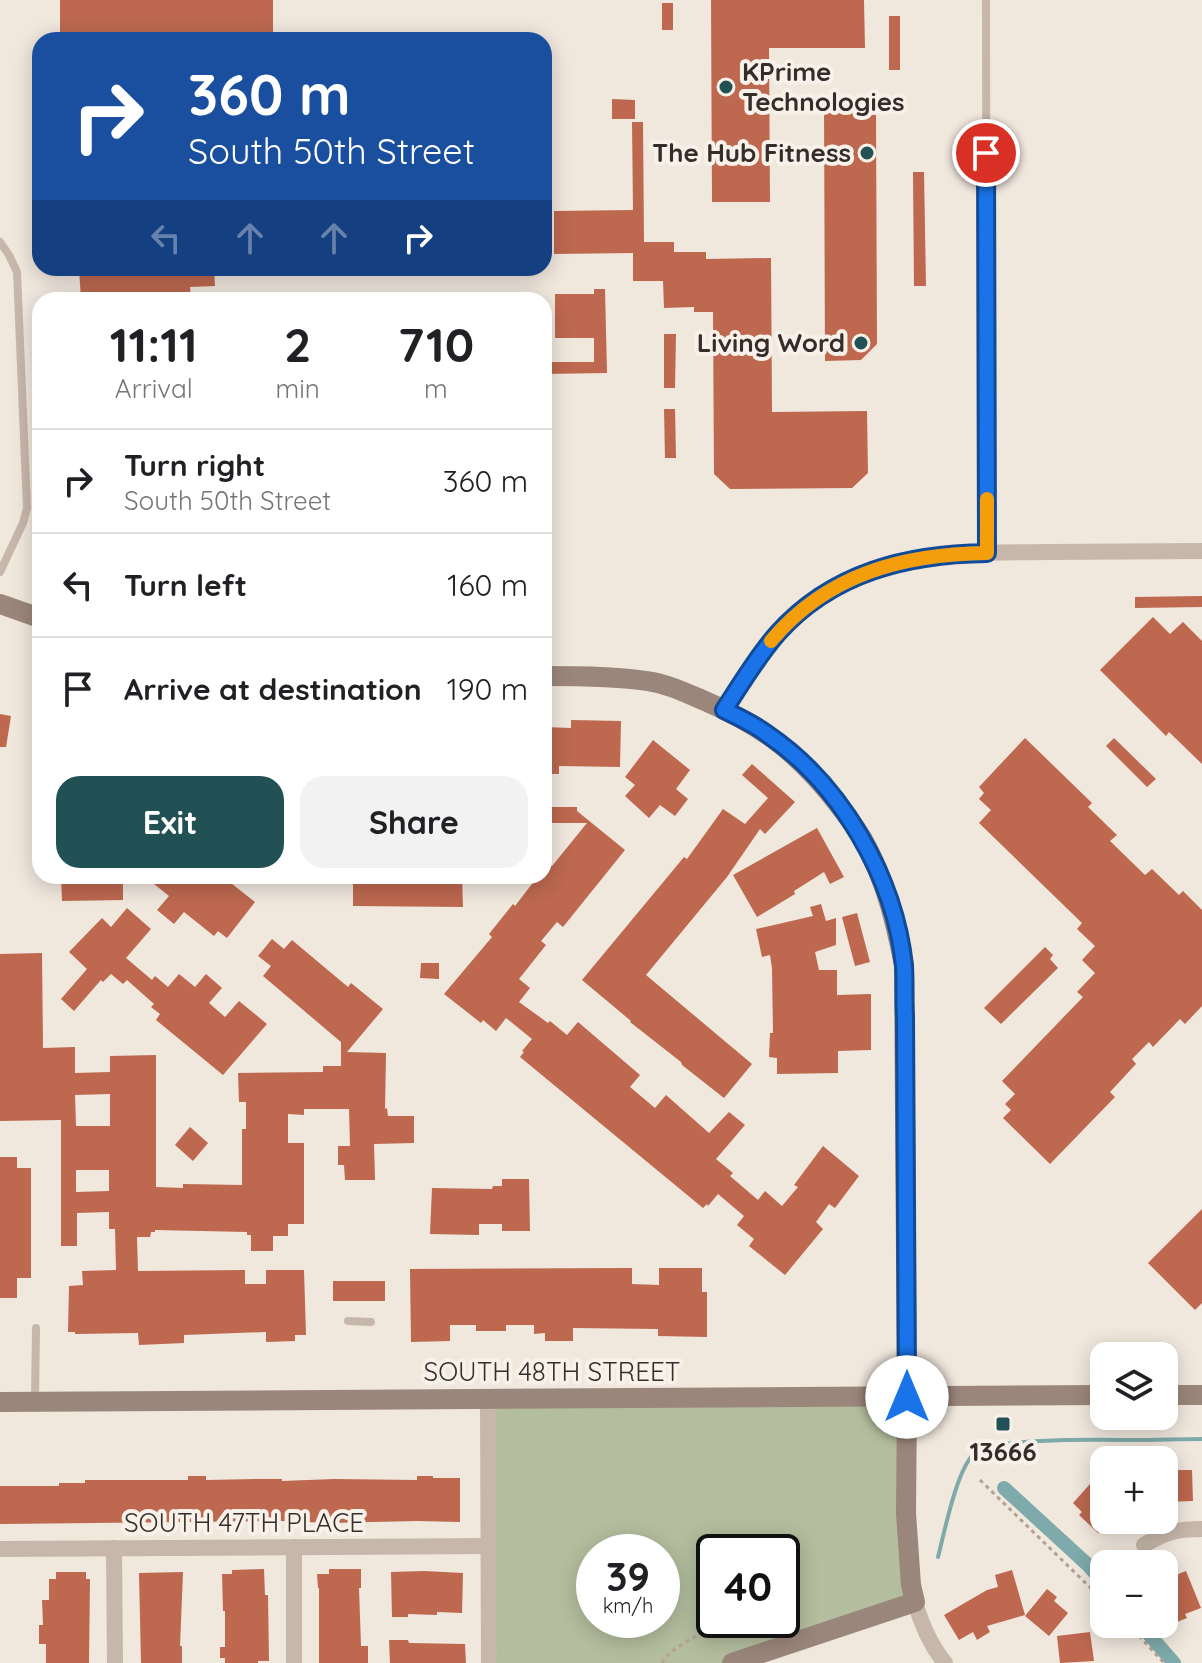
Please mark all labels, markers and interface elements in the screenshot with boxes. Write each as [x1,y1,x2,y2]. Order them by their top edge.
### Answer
place label: KPrime Technologies [742,55,905,118]
text: 360 m [188,59,351,129]
icon: right [56,64,160,168]
marker: KPrime Technologies [717,78,735,96]
pin [952,119,1020,187]
text: South 50th Street [188,128,475,173]
icon: arrive [964,131,1008,175]
place label: The Hub Fitness [652,136,851,169]
marker: The Hub Fitness [858,144,876,162]
icon: left [144,216,188,260]
icon: ahead [228,216,272,260]
icon: ahead [312,216,356,260]
icon: right [396,216,440,260]
text: 11:11 [110,314,198,374]
text: 2 [284,314,311,374]
text: 710 [398,314,474,374]
place label: Living Word [697,326,845,359]
marker: Living Word [852,334,870,352]
text: Arrival [115,372,193,405]
text: min [276,372,320,405]
text: m [424,372,448,405]
text: Turn right [124,446,265,484]
icon: right [56,459,100,503]
text: 360 m [443,462,528,500]
text: South 50th Street [124,484,331,517]
icon: left [56,563,100,607]
text: Turn left [124,566,247,604]
text: 160 m [447,566,528,604]
icon: arrive [56,667,100,711]
text: Arrive at destination [124,670,422,708]
text: 190 m [447,670,528,708]
button: Exit [56,776,284,868]
button: Share [300,776,528,868]
map controls [1090,1342,1178,1638]
button: layers [1090,1342,1178,1430]
street label: SOUTH 48TH STREET [424,1355,680,1388]
position arrow [865,1355,949,1439]
marker: 13666 [994,1415,1012,1433]
place label: 13666 [969,1435,1037,1468]
button: + [1090,1446,1178,1534]
street label: SOUTH 47TH PLACE [124,1506,364,1539]
speed limit sign: 40 [696,1534,800,1638]
button: − [1090,1550,1178,1638]
text: 39 [606,1551,650,1601]
text: km/h [603,1593,653,1618]

